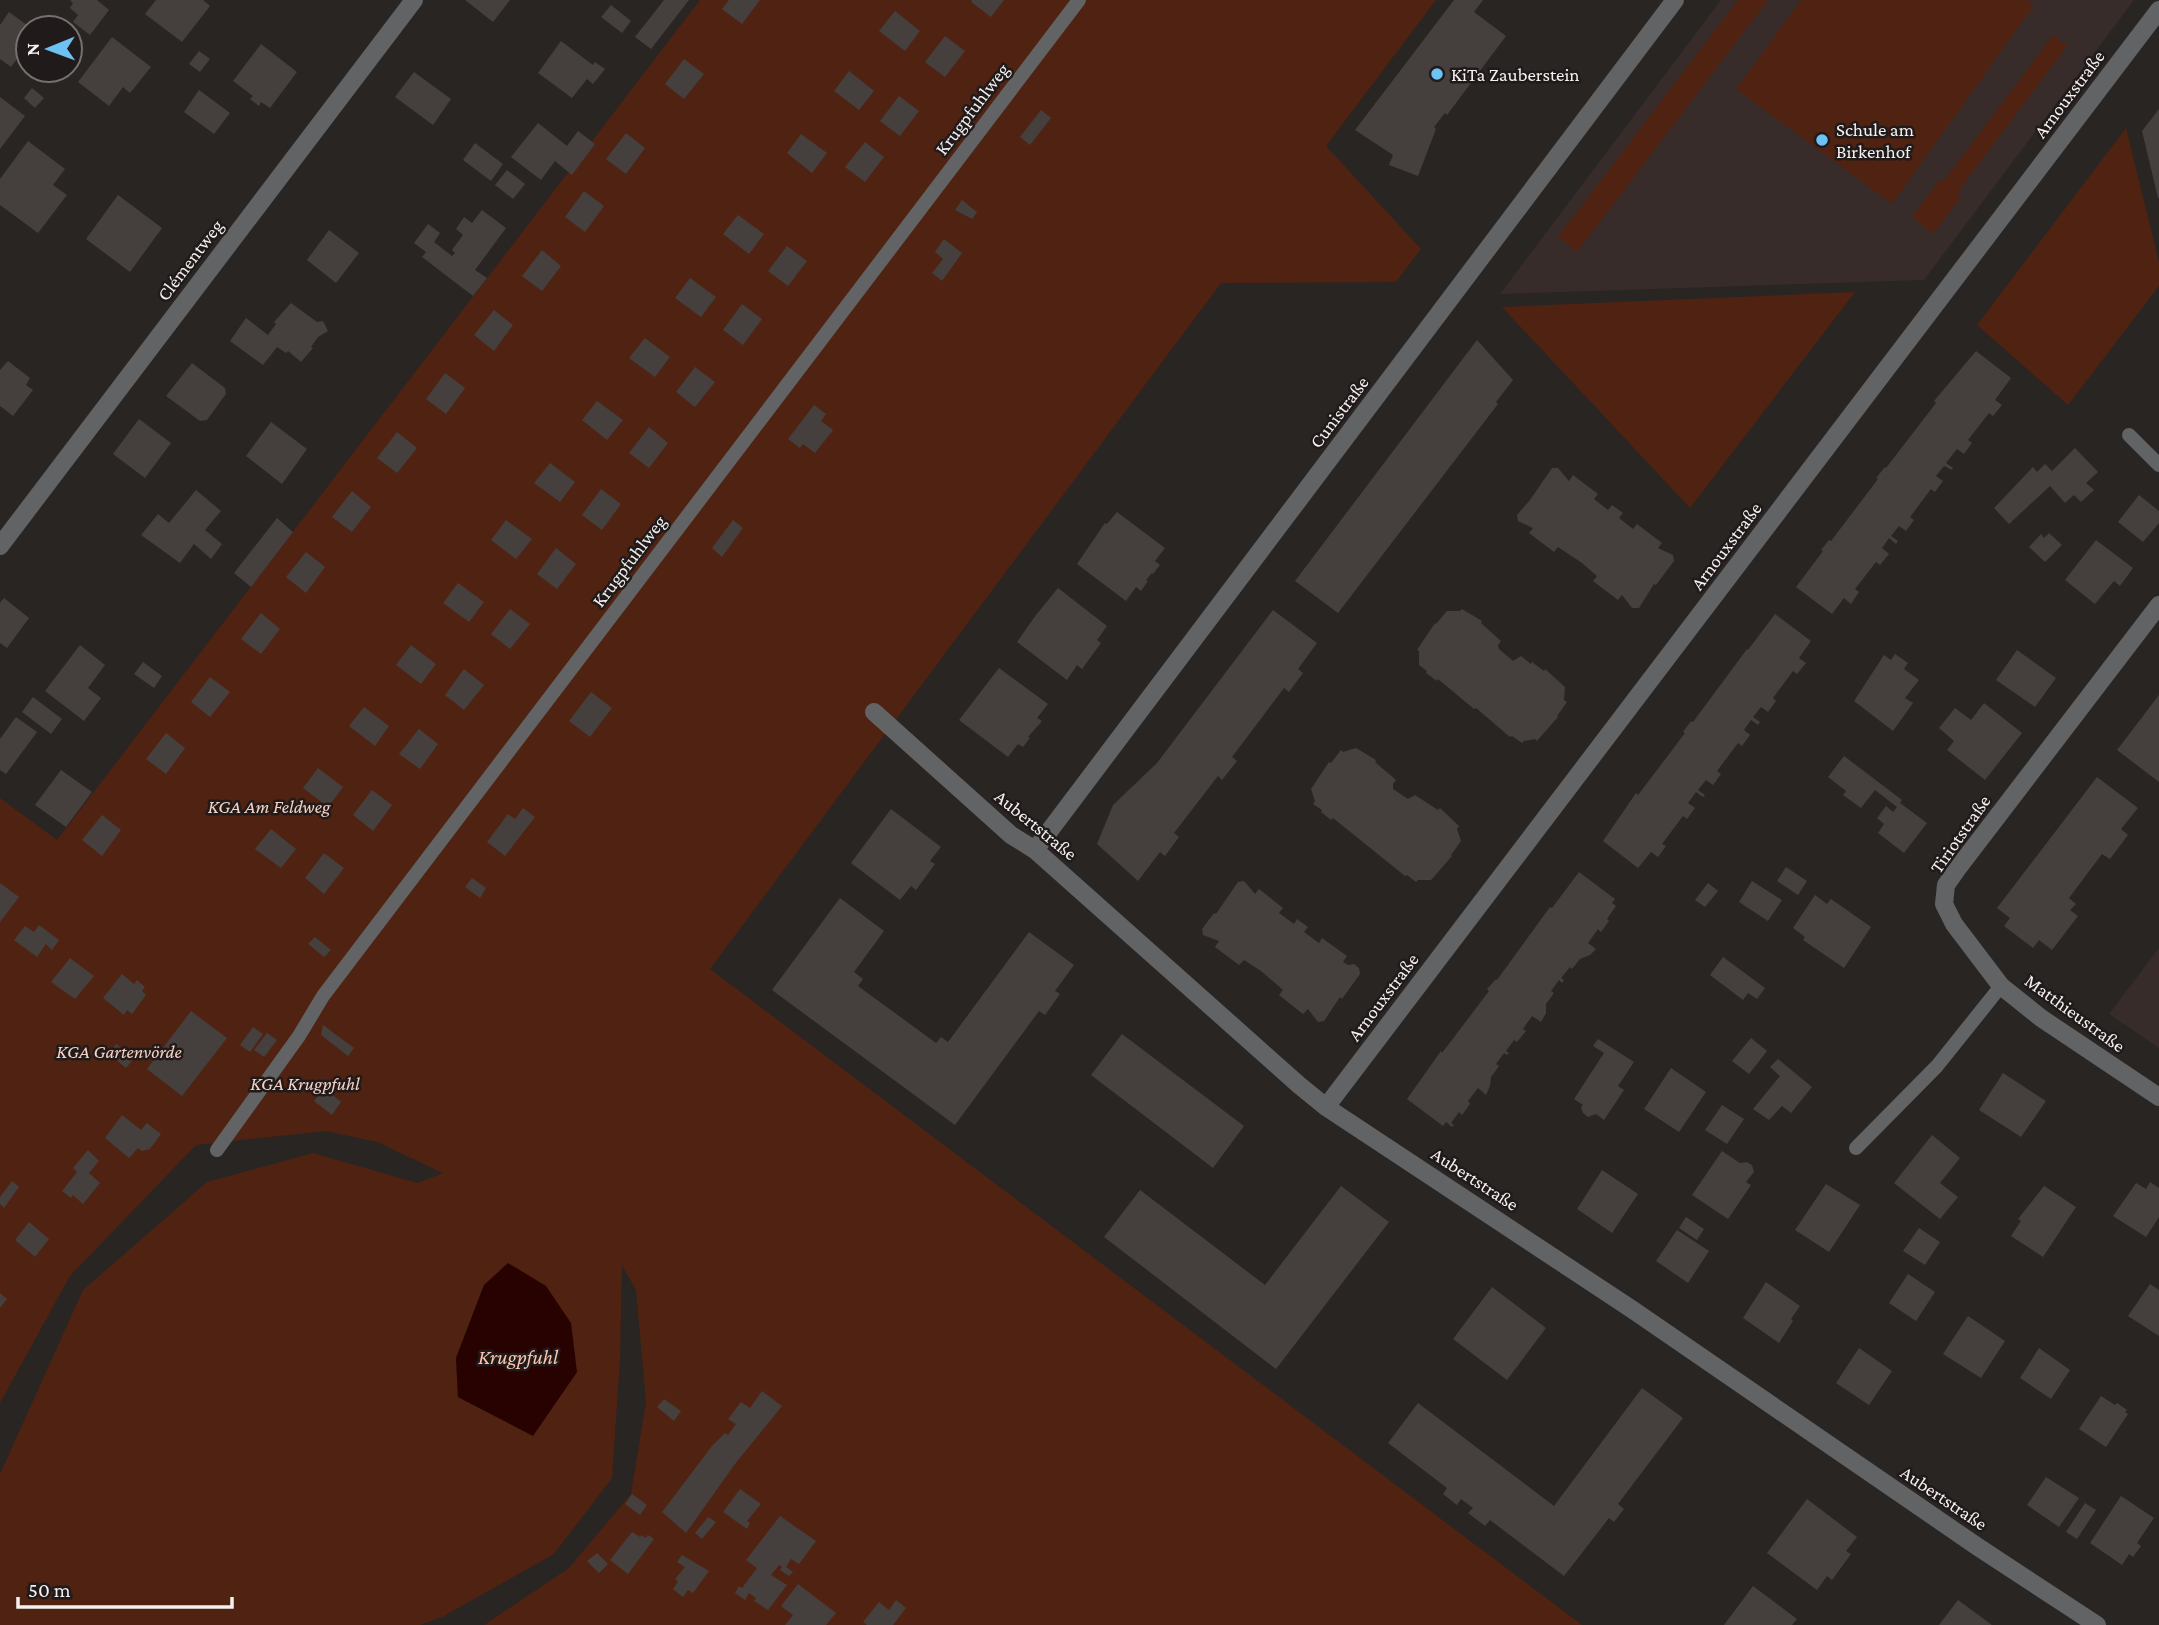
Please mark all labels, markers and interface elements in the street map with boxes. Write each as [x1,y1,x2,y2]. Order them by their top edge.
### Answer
north arrow [14,14,84,84]
text: N [22,43,43,56]
street label: Arnouxstraße [2029,46,2109,142]
street label: Krugpfuhlweg [931,59,1013,159]
place label: KiTa Zauberstein [1451,64,1580,85]
marker: KiTa Zauberstein [1429,66,1445,82]
place label: Schule am Birkenhof [1836,119,1914,162]
marker: Schule am Birkenhof [1814,132,1830,148]
street label: Clémentweg [153,215,227,305]
street label: Cunistraße [1305,372,1373,452]
street label: Arnouxstraße [1686,498,1766,594]
street label: Krugpfuhlweg [588,511,670,611]
street label: Aubertstraße [991,786,1081,864]
street label: Tiriotstraße [1925,791,1995,877]
park label: KGA Am Feldweg [208,796,331,817]
street label: Arnouxstraße [1343,949,1423,1045]
street label: Matthieustraße [2021,970,2129,1056]
park label: KGA Gartenvörde [56,1041,182,1062]
park label: KGA Krugpfuhl [250,1073,360,1094]
street label: Aubertstraße [1428,1143,1522,1215]
water label: Krugpfuhl [478,1345,559,1369]
street label: Aubertstraße [1897,1461,1991,1535]
scale bar [18,1566,231,1610]
text: 50 m [28,1578,71,1602]

